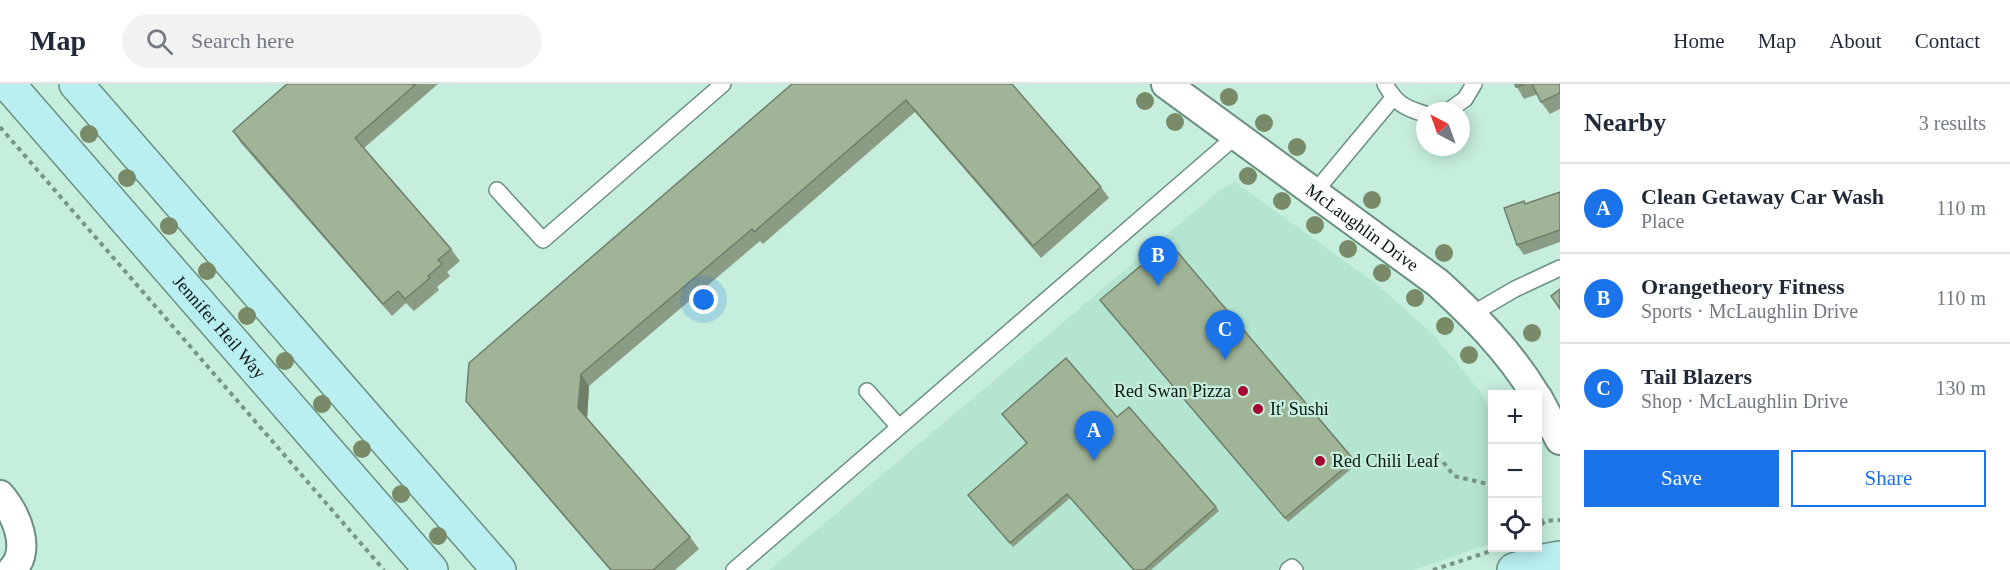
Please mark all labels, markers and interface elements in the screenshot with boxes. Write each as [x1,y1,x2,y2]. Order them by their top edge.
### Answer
search box [122,14,542,68]
text: Map [30,25,86,56]
icon: search [143,25,176,58]
text: Search here [191,28,294,53]
text: Home [1673,29,1725,53]
text: Map [1758,29,1796,53]
text: About [1829,29,1882,53]
text: Contact [1915,29,1980,53]
north arrow [1416,102,1470,156]
text: Nearby [1584,108,1666,137]
text: 3 results [1919,112,1986,134]
street label: McLaughlin Drive [1302,180,1422,275]
text: Clean Getaway Car Wash [1641,184,1884,209]
text: A [1596,197,1611,219]
text: 110 m [1936,197,1986,219]
text: Place [1641,210,1684,232]
pin: B [1138,236,1178,286]
street label: Jennifer Heil Way [169,271,270,383]
text: Orangetheory Fitness [1641,274,1844,299]
your location [689,285,718,314]
text: B [1597,287,1610,309]
text: 110 m [1936,287,1986,309]
text: Sports · McLaughlin Drive [1641,300,1858,322]
pin: C [1206,310,1244,360]
text: Tail Blazers [1641,364,1752,389]
text: C [1596,377,1611,399]
text: 130 m [1935,377,1986,399]
place label: Red Swan Pizza [1114,381,1231,401]
marker: Red Swan Pizza [1236,384,1250,398]
map controls [1488,390,1542,552]
button: + [1488,390,1542,444]
text: Shop · McLaughlin Drive [1641,390,1848,412]
place label: It' Sushi [1270,399,1329,419]
marker: It' Sushi [1251,402,1265,416]
pin: A [1074,412,1114,461]
button: − [1488,444,1542,498]
button: Save [1584,450,1779,507]
button: Share [1791,450,1986,507]
place label: Red Chili Leaf [1332,451,1439,471]
marker: Red Chili Leaf [1313,454,1327,468]
button: locate [1488,498,1542,552]

